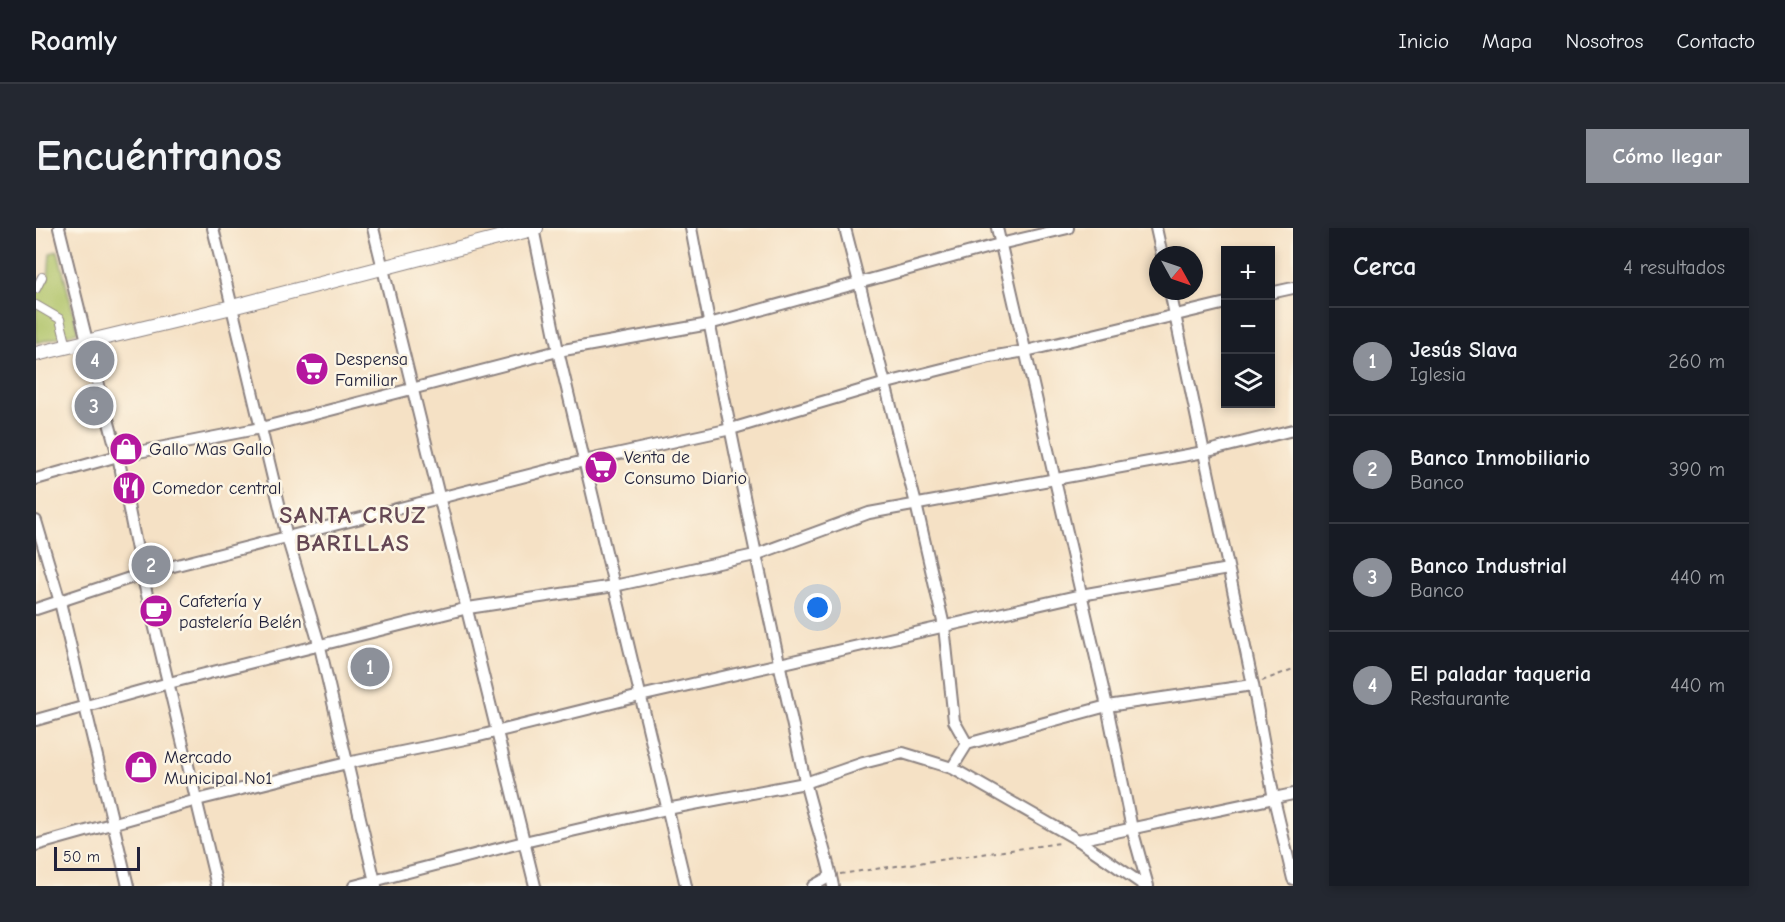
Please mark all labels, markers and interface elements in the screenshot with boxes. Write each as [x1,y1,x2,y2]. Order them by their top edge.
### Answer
text: Roamly [30,25,117,57]
text: Inicio [1398,29,1449,53]
text: Mapa [1482,29,1532,53]
text: Nosotros [1565,29,1644,53]
text: Contacto [1677,29,1755,53]
button: Cómo llegar [1586,129,1749,183]
text: Encuéntranos [36,132,282,181]
north arrow [1149,246,1203,300]
map controls [1221,246,1275,408]
button: + [1221,246,1275,300]
text: Cerca [1353,252,1417,282]
text: 4 resultados [1623,256,1725,279]
button: − [1221,300,1275,354]
text: Jesús Slava [1410,337,1518,363]
pin: 4 [76,338,114,382]
place label: Despensa Familiar [335,349,408,391]
text: 1 [1369,350,1376,373]
text: 260 m [1668,350,1725,373]
supermarket icon: Despensa Familiar [294,351,330,387]
button: layers [1221,354,1275,408]
text: Iglesia [1410,363,1466,386]
pin: 3 [74,384,114,429]
shop icon: Gallo Mas Gallo [108,431,144,467]
place label: Gallo Mas Gallo [149,439,272,460]
text: Banco Inmobiliario [1410,445,1590,471]
place label: Venta de Consumo Diario [624,447,747,489]
supermarket icon: Venta de Consumo Diario [583,449,619,485]
text: 2 [1368,458,1377,481]
text: 390 m [1669,458,1725,481]
restaurant icon: Comedor central [111,470,147,506]
text: Banco [1410,471,1464,494]
place label: Comedor central [152,478,282,499]
district label: SANTA CRUZ BARILLAS [279,501,427,557]
pin: 2 [132,542,170,588]
text: Banco Industrial [1410,553,1567,579]
text: 3 [1368,566,1377,589]
text: 440 m [1670,566,1725,589]
text: Banco [1410,579,1464,602]
place label: Cafetería y pastelería Belén [179,591,302,633]
cafe icon: Cafetería y pastelería Belén [138,593,174,629]
your location [803,593,832,622]
pin: 1 [350,644,390,690]
text: El paladar taqueria [1410,661,1591,687]
text: 4 [1368,674,1377,697]
text: 440 m [1670,674,1725,697]
text: Restaurante [1410,687,1510,710]
place label: Mercado Municipal No1 [164,747,272,789]
shop icon: Mercado Municipal No1 [123,749,159,785]
scale bar [54,844,140,872]
text: 50 m [63,848,100,866]

